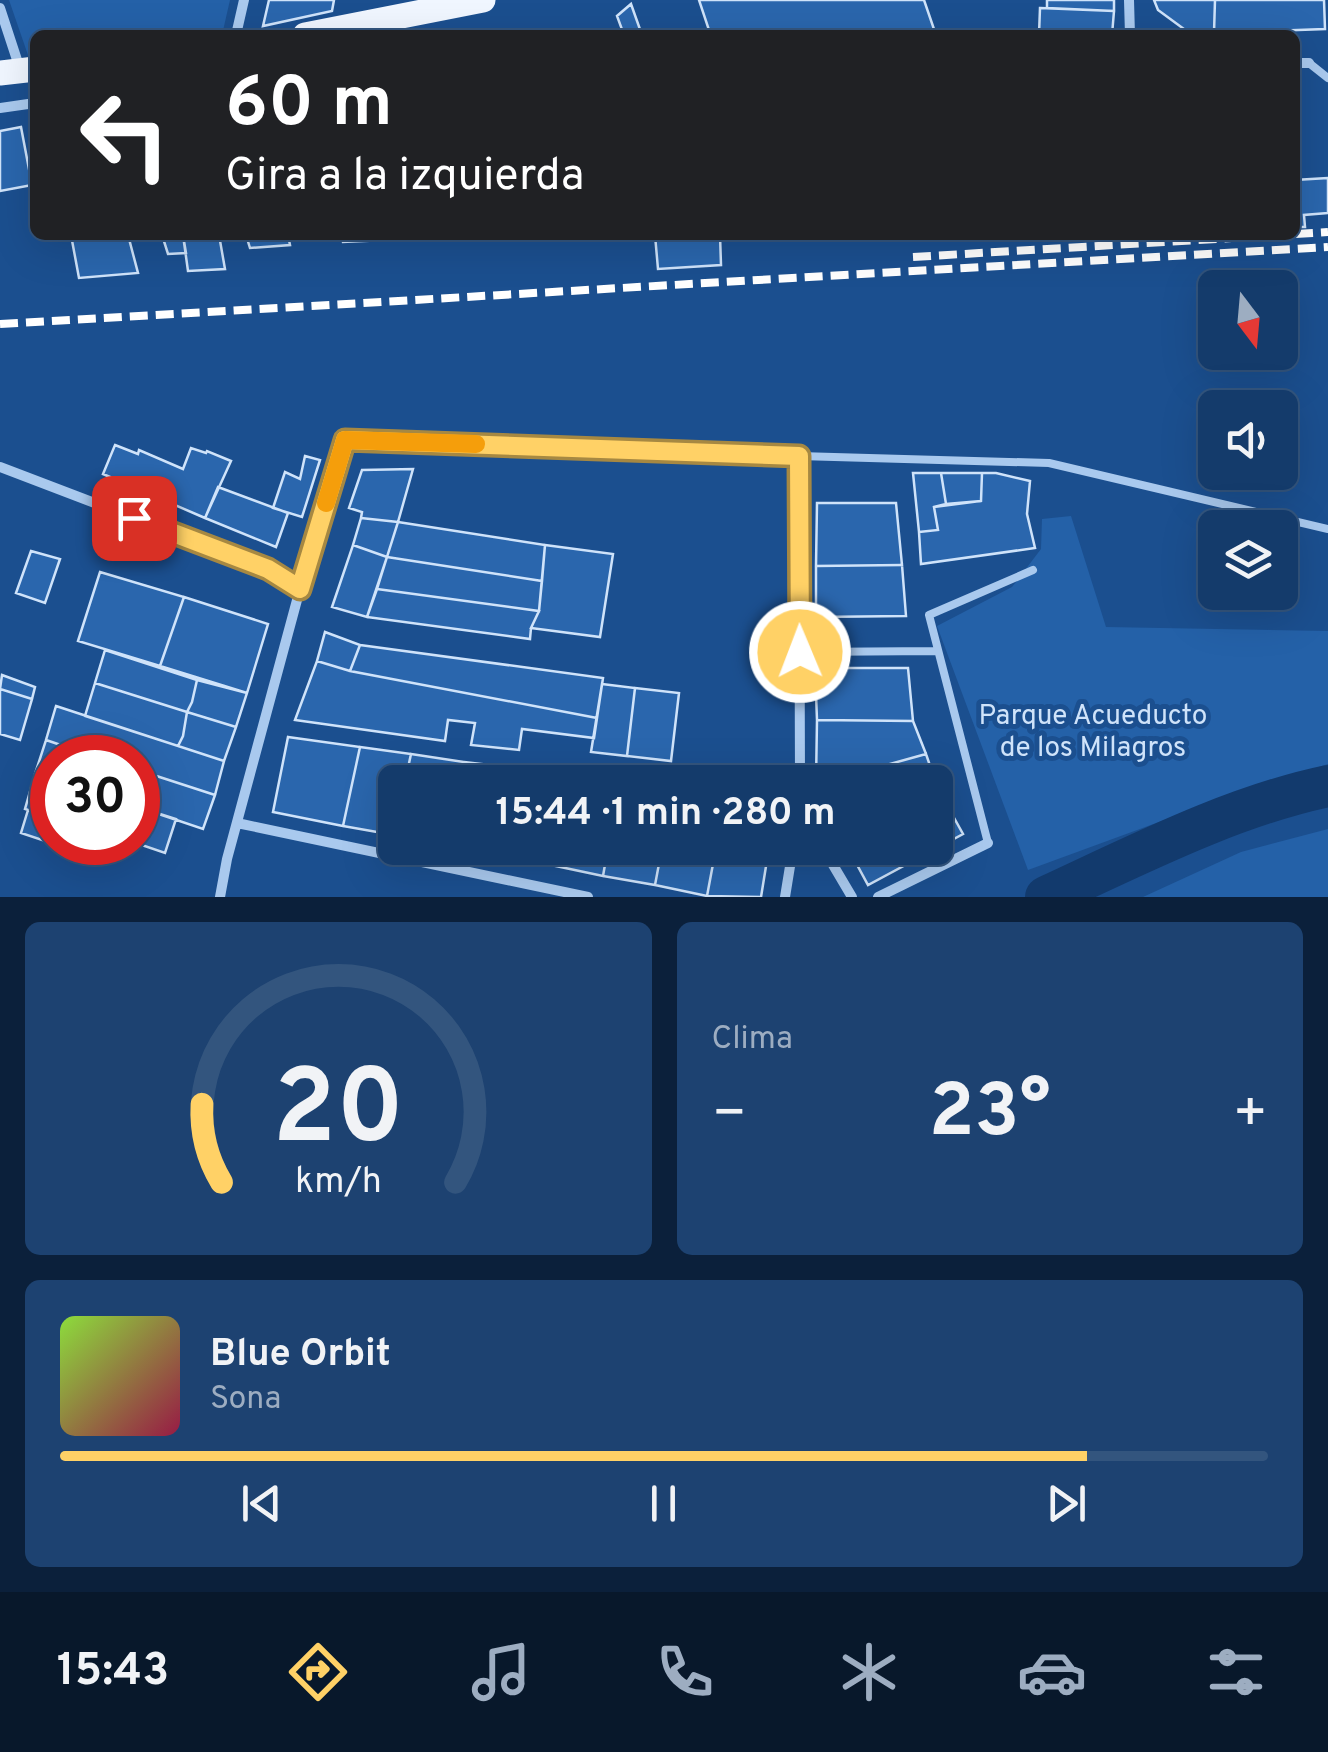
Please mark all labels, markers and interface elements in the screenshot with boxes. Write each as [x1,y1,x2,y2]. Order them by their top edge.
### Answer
text: 60 m [225,62,393,151]
icon: left [60,70,190,200]
text: Gira a la izquierda [225,149,584,206]
north arrow [1198,270,1298,370]
map controls [1198,270,1298,610]
button: sound [1198,390,1298,490]
pin [92,476,177,561]
icon: arrive [107,491,162,546]
button: layers [1198,510,1298,610]
position arrow [748,600,852,704]
park label: Parque Acueducto de los Milagros [979,699,1207,767]
speed limit sign: 30 [30,735,160,865]
text: 15:44 · 1 min · 280 m [495,790,836,839]
text: Clima [712,1020,793,1060]
text: 20 [272,1048,404,1180]
text: 23° [929,1068,1051,1163]
text: − [712,1081,747,1151]
text: + [1233,1081,1268,1151]
text: km/h [295,1160,382,1206]
text: Blue Orbit [210,1331,391,1380]
text: Sona [210,1380,281,1420]
icon: previous [234,1476,289,1531]
icon: pause [636,1476,691,1531]
icon: next [1039,1476,1094,1531]
icon: directions [283,1637,353,1707]
icon: music [466,1637,536,1707]
icon: phone [650,1637,720,1707]
icon: climate [834,1637,904,1707]
icon: car [1017,1637,1087,1707]
icon: filters [1201,1637,1271,1707]
text: 15:43 [57,1644,169,1701]

